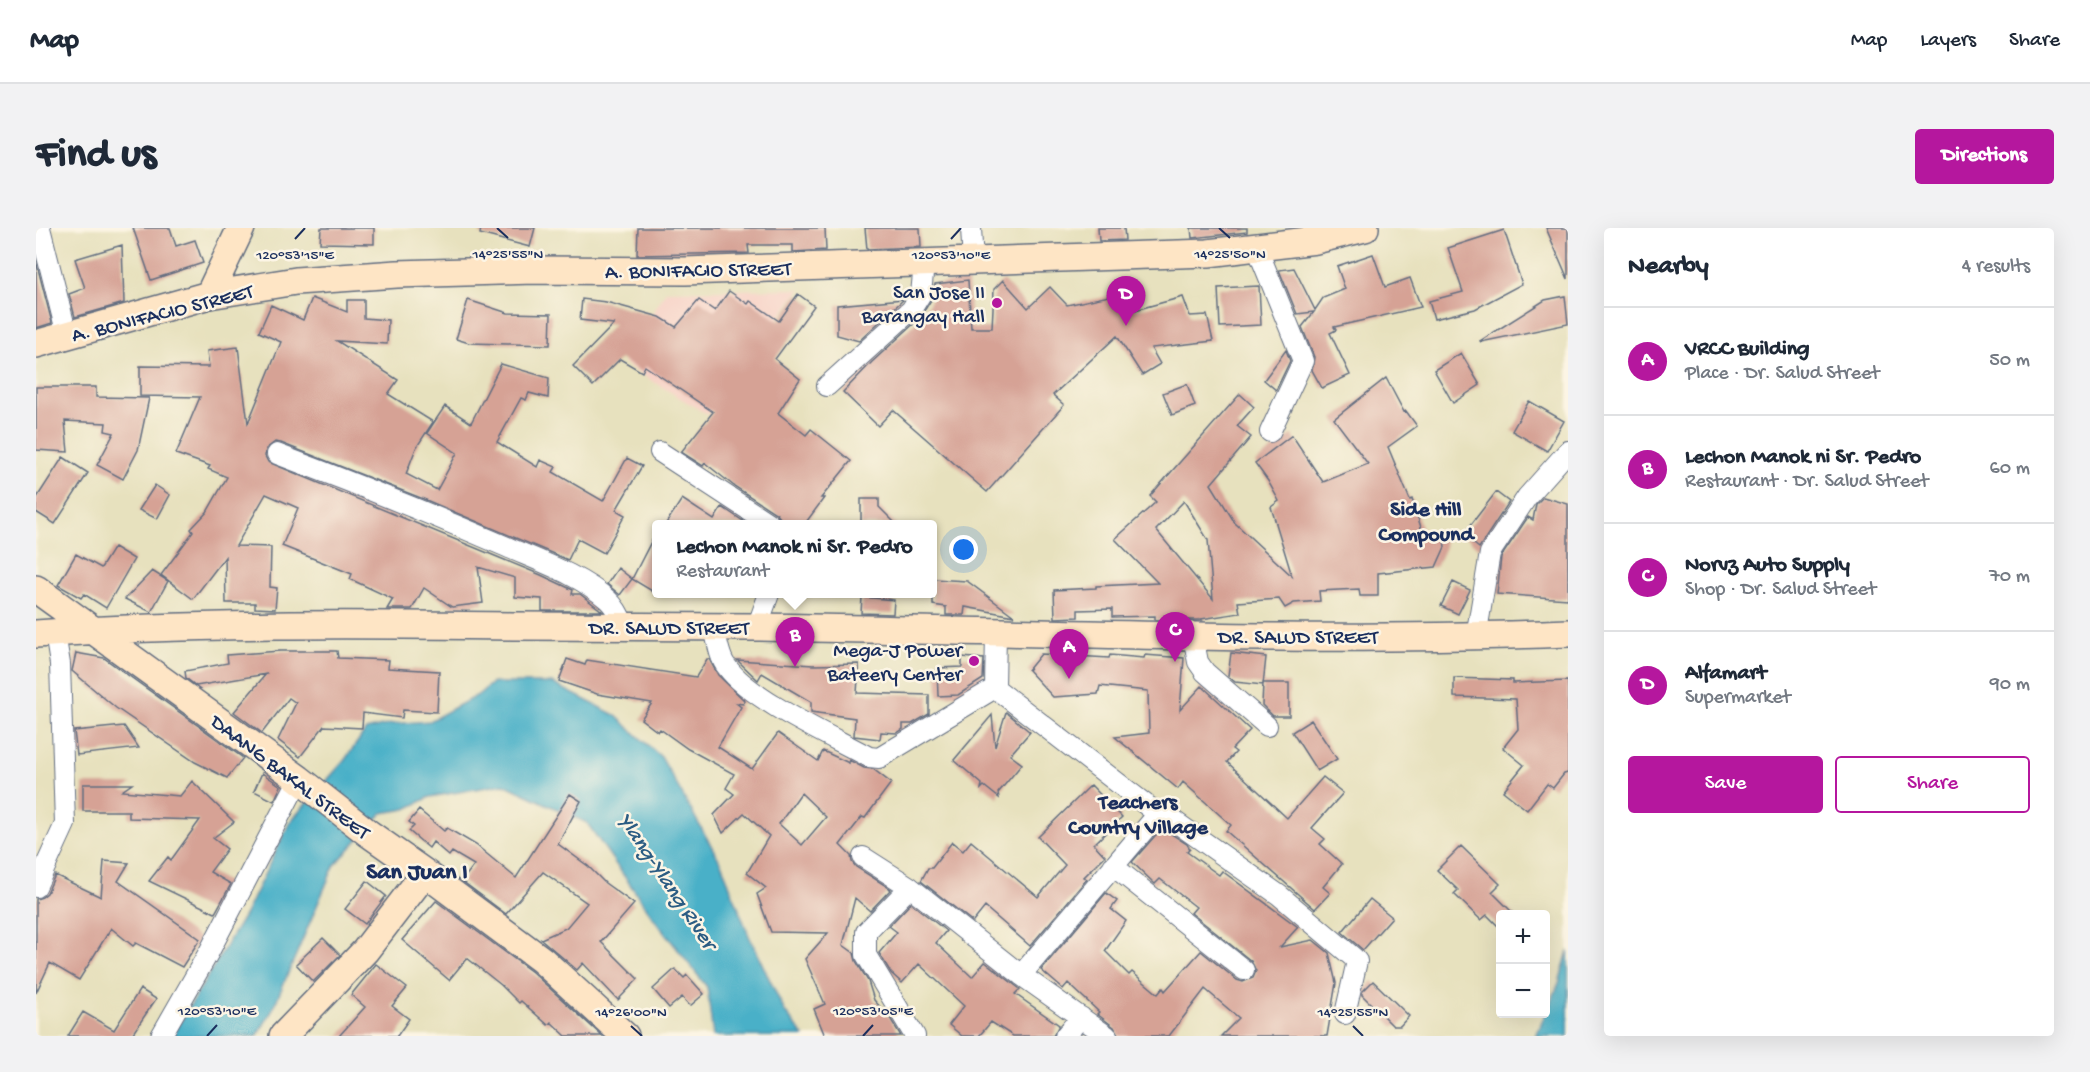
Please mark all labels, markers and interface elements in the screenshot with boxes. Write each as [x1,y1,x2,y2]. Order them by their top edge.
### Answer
text: Map [30,25,79,58]
text: Map [1851,29,1887,54]
text: Layers [1920,29,1976,54]
text: Share [2009,29,2060,54]
button: Directions [1915,129,2054,184]
text: Find us [36,132,156,181]
text: 14°25'55"N [472,246,544,264]
text: 14°25'50"N [1193,246,1266,264]
text: 120°53'15"E [255,247,334,265]
text: 120°53'10"E [911,247,991,265]
text: Nearby [1628,252,1709,283]
text: 4 results [1962,256,2030,279]
street label: A. BONIFACIO STREET [605,258,792,287]
pin: D [1106,276,1146,326]
street label: A. BONIFACIO STREET [69,281,257,350]
place label: San Jose II Barangay Hall [861,282,985,331]
marker: San Jose II Barangay Hall [990,296,1004,310]
text: VRCC Building [1685,337,1810,363]
text: A [1642,350,1653,373]
text: 50 m [1989,350,2030,373]
text: Place · Dr. Salud Street [1685,363,1880,386]
text: Lechon Manok ni Sr. Pedro [1685,445,1921,471]
text: B [1642,458,1653,481]
text: 60 m [1990,458,2030,481]
text: Restaurant · Dr. Salud Street [1685,471,1929,494]
district label: Side Hill Compound [1378,498,1476,549]
popup [652,520,937,598]
text: Lechon Manok ni Sr. Pedro [676,535,913,561]
your location [949,535,978,564]
text: Norvz Auto Supply [1685,553,1850,579]
text: Restaurant [676,561,769,584]
text: C [1642,566,1653,589]
text: 70 m [1989,566,2030,589]
text: Shop · Dr. Salud Street [1685,579,1876,602]
pin: C [1156,612,1194,662]
street label: DR. SALUD STREET [587,618,750,643]
pin: B [776,618,814,667]
street label: DR. SALUD STREET [1216,627,1379,652]
pin: A [1050,630,1088,679]
place label: Mega-J Power Bateery Center [827,640,964,689]
marker: Mega-J Power Bateery Center [967,654,981,668]
text: Alfamart [1685,661,1766,687]
text: D [1641,674,1654,697]
text: 90 m [1990,674,2030,697]
text: Supermarket [1685,687,1791,710]
street label: DAANG BAKAL STREET [203,709,374,847]
button: Save [1628,756,1823,813]
button: Share [1835,756,2030,813]
district label: Teachers Country Village [1067,791,1208,842]
water label: Ylang-Ylang River [611,810,723,958]
district label: San Juan I [366,859,468,888]
map controls [1496,910,1550,1018]
button: + [1496,910,1550,964]
button: − [1496,964,1550,1018]
text: 120°53'10"E [177,1003,257,1021]
text: 120°53'05"E [832,1003,914,1021]
text: 14°26'00"N [594,1004,667,1022]
text: 14°25'55"N [1317,1004,1389,1022]

